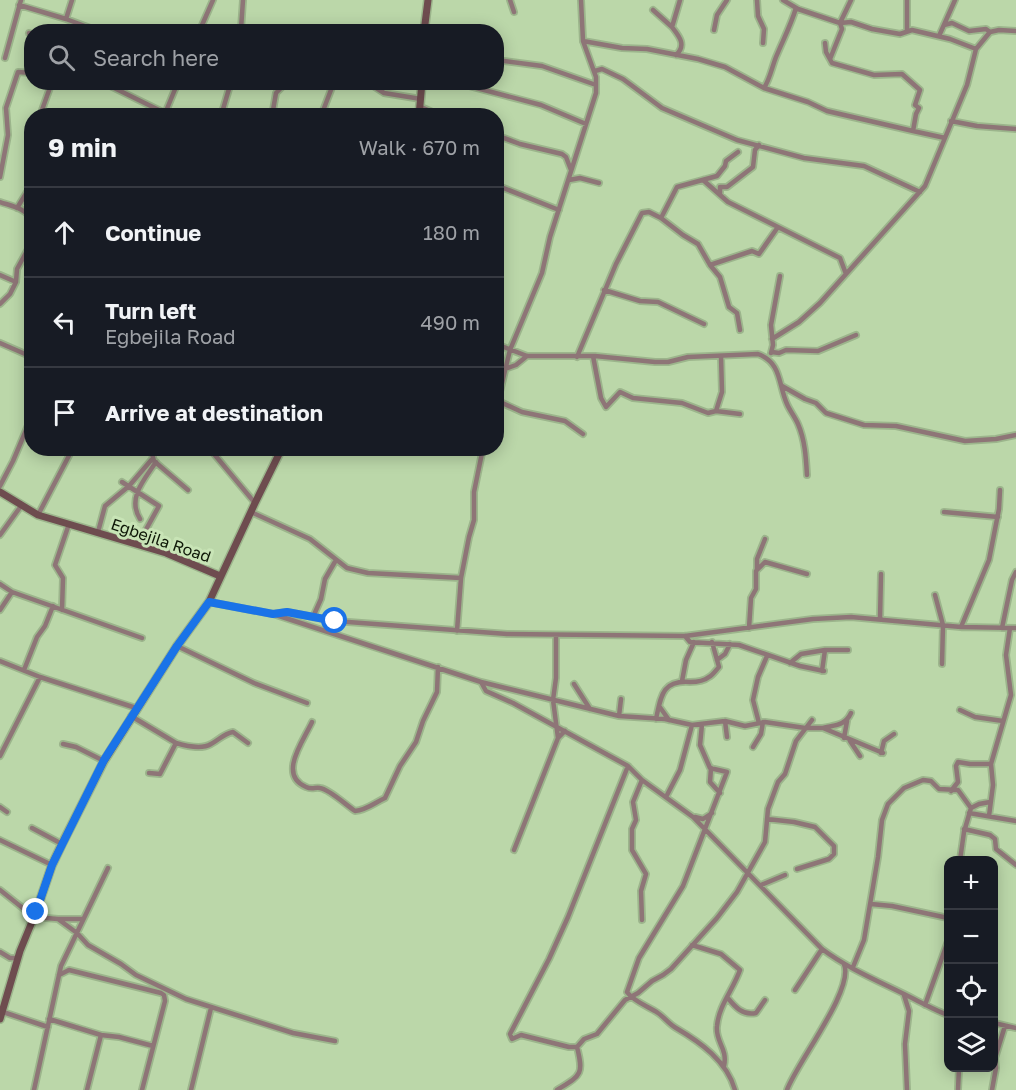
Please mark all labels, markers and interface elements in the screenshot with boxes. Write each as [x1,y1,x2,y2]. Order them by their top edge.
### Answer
search box [24,24,504,90]
icon: search [45,41,78,74]
text: Search here [93,44,219,71]
text: 9 min [48,132,117,163]
text: Walk · 670 m [359,135,480,159]
icon: ahead [48,216,81,249]
text: Continue [105,219,201,246]
text: 180 m [423,220,480,244]
text: Turn left [105,297,196,324]
icon: left [48,306,81,339]
text: 490 m [421,310,480,334]
text: Egbejila Road [105,324,236,348]
icon: arrive [48,396,81,429]
text: Arrive at destination [105,399,323,426]
street label: Egbejila Road [108,514,214,566]
route start [321,607,347,633]
map controls [944,856,998,1072]
button: + [944,856,998,910]
route end [22,898,48,924]
button: − [944,910,998,964]
button: locate [944,964,998,1018]
button: layers [944,1018,998,1072]

